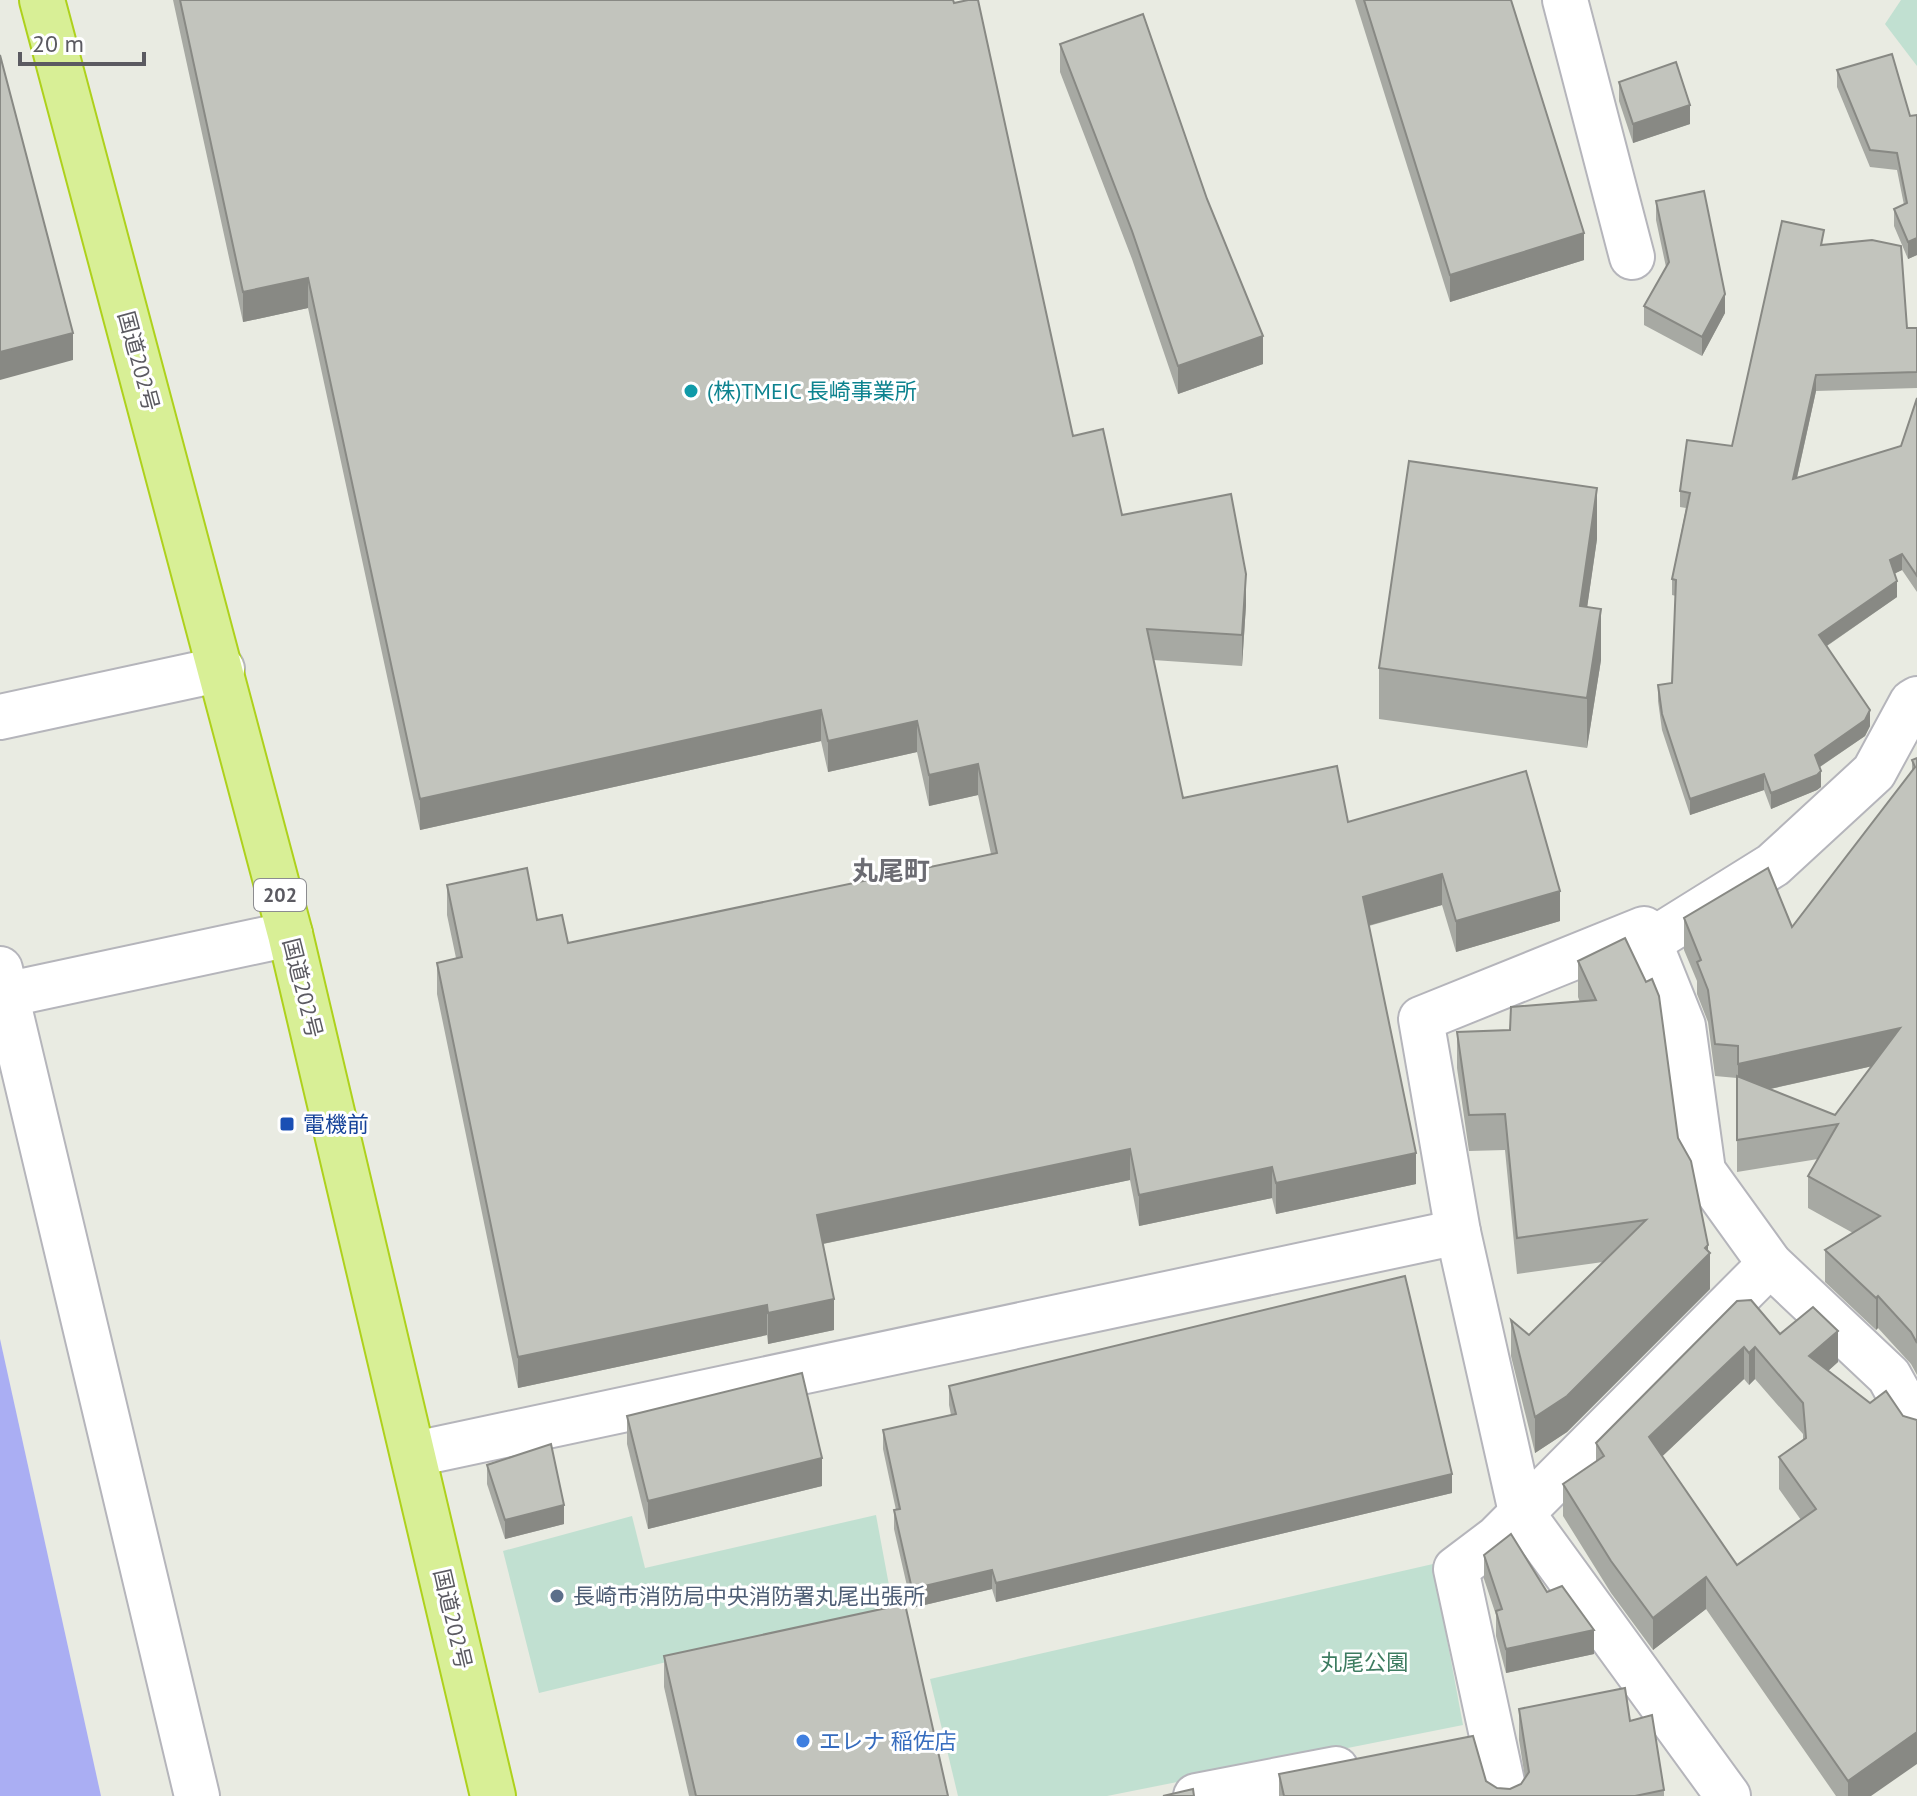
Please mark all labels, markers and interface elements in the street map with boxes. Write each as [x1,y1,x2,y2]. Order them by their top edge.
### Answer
scale bar [20,16,144,66]
text: 20 m [32,28,84,59]
street label: 国道202号 [112,308,166,414]
place label: (株)TMEIC 長崎事業所 [707,377,917,405]
marker: (株)TMEIC 長崎事業所 [682,382,700,400]
district label: 丸尾町 [852,854,930,887]
road number: 202 [254,879,306,911]
street label: 国道202号 [277,935,329,1041]
place label: 電機前 [303,1110,369,1138]
marker: 電機前 [278,1115,296,1133]
street label: 国道202号 [428,1566,478,1672]
place label: 長崎市消防局中央消防署丸尾出張所 [573,1582,925,1610]
marker: 長崎市消防局中央消防署丸尾出張所 [548,1587,566,1605]
park label: 丸尾公園 [1320,1648,1408,1676]
place label: エレナ 稲佐店 [819,1727,957,1755]
marker: エレナ 稲佐店 [794,1732,812,1750]

